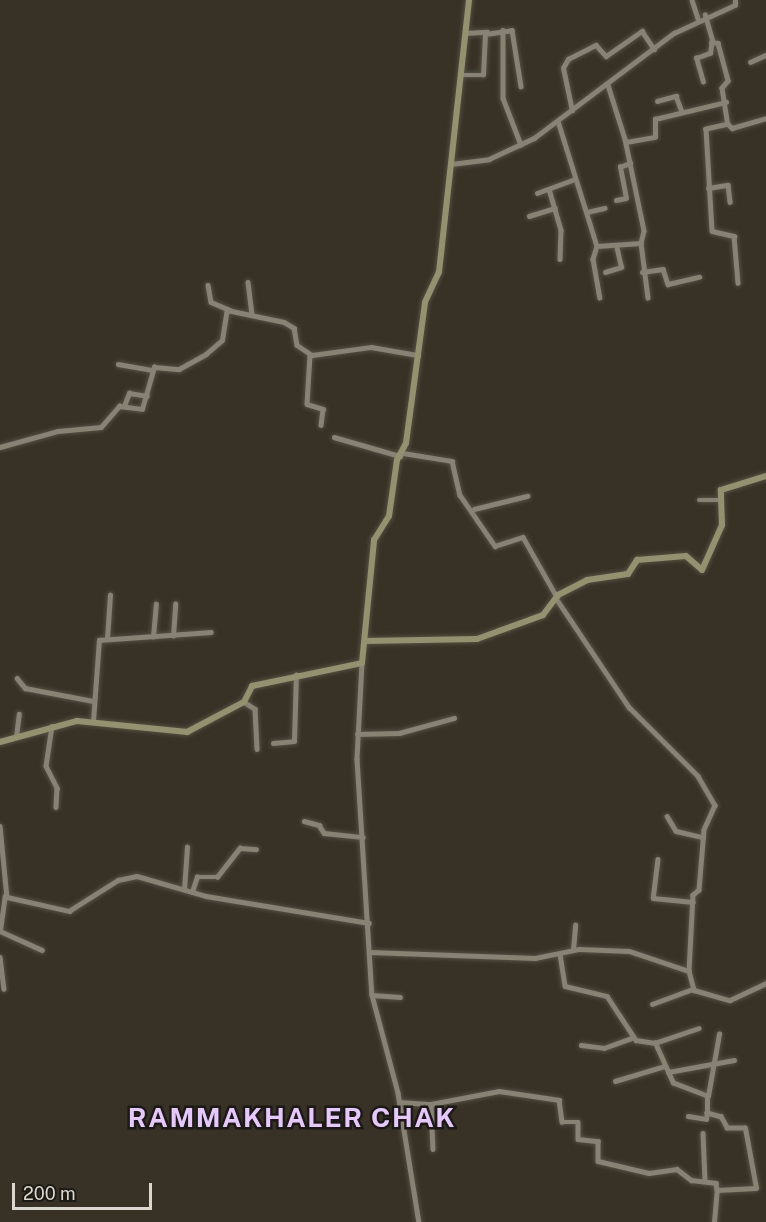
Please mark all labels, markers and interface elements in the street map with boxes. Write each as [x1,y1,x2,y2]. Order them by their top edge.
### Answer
district label: RAMMAKHALER CHAK [128,1102,456,1134]
scale bar [15,1171,154,1209]
text: 200 m [23,1183,76,1204]

